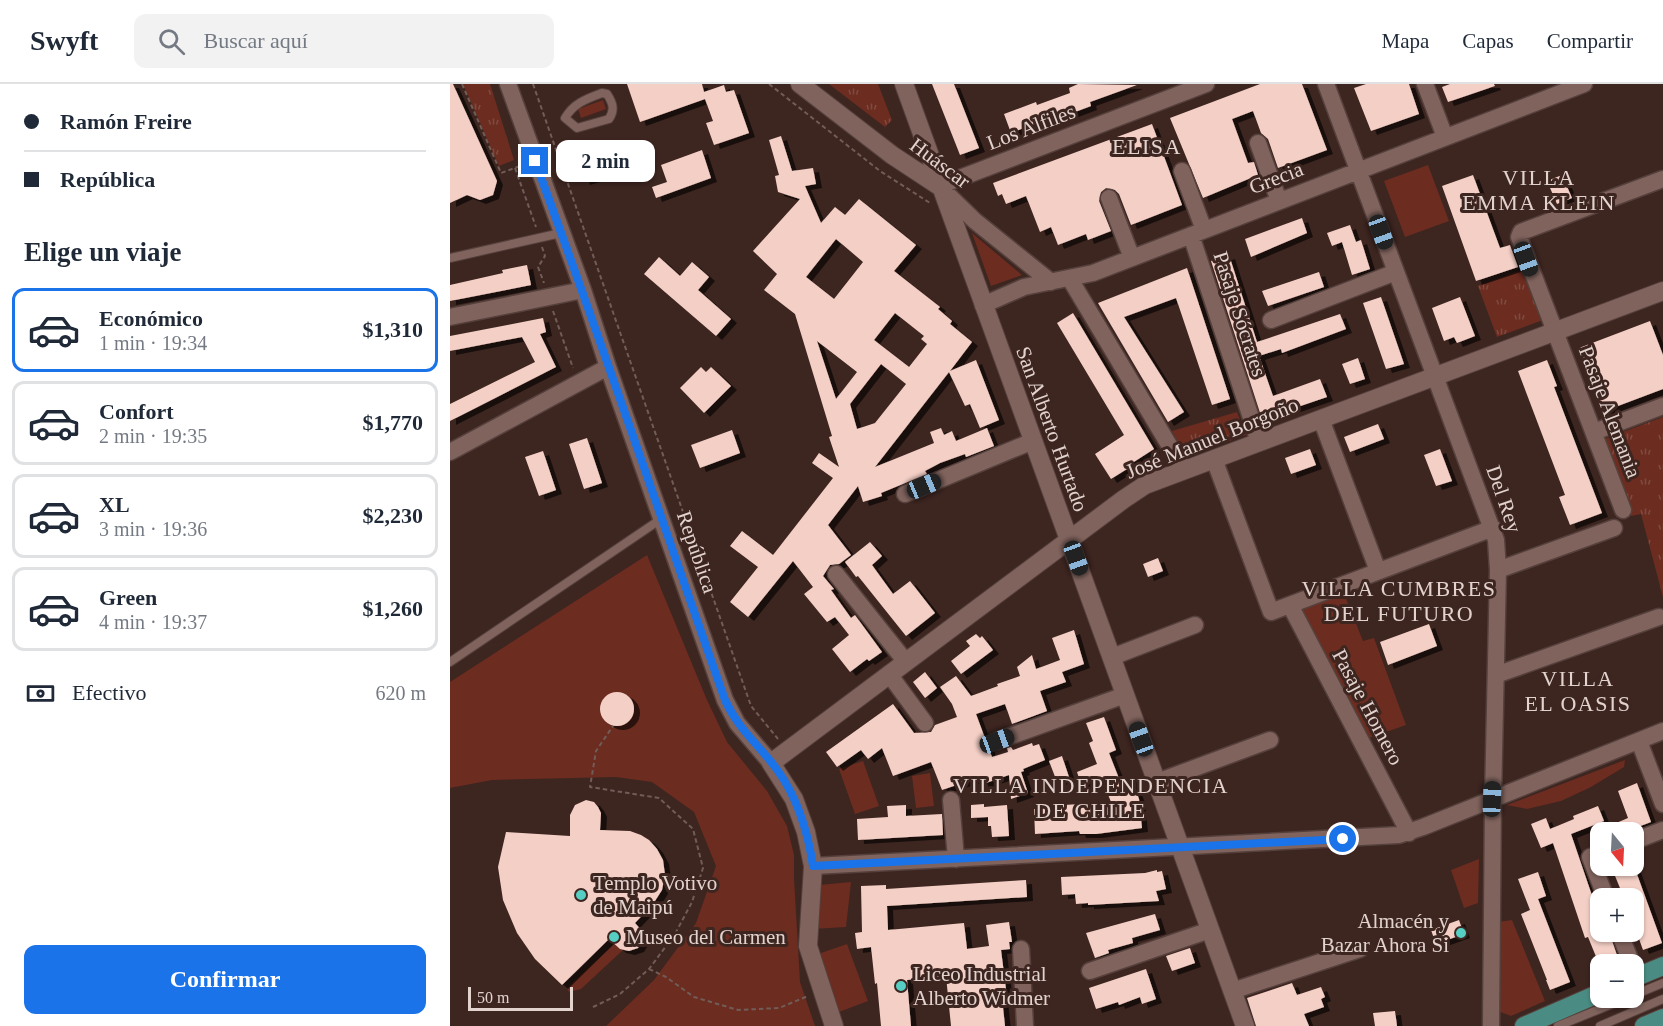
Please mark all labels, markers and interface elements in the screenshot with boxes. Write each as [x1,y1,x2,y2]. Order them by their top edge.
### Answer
search box [134,14,554,68]
text: Swyft [30,25,98,56]
icon: search [155,25,188,58]
text: Buscar aquí [203,28,308,53]
text: Mapa [1382,29,1429,53]
text: Capas [1462,29,1514,53]
text: Compartir [1547,29,1633,53]
street label: Los Alfiles [983,99,1079,155]
text: Ramón Freire [60,109,192,134]
street label: Huáscar [905,133,975,193]
district label: ELISA [1112,134,1182,159]
callout: 2 min [556,140,655,182]
route end [521,147,548,174]
text: 2 min [581,150,630,172]
street label: Grecia [1246,157,1307,199]
district label: VILLA EMMA KLEIN [1462,165,1616,215]
text: República [60,167,155,192]
car [1366,212,1396,252]
text: Elige un viaje [24,237,182,267]
car [1511,239,1541,279]
street label: Pasaje Sócrates [1208,248,1272,380]
icon: car [27,303,81,357]
text: Económico [99,306,203,331]
text: $1,310 [363,317,423,342]
text: 1 min · 19:34 [99,332,207,354]
street label: San Alberto Hurtado [1011,343,1093,515]
street label: Pasaje Alemania [1574,343,1646,482]
street label: José Manuel Borgoño [1122,392,1302,484]
icon: car [27,396,81,450]
text: Confort [99,399,174,424]
text: $1,770 [363,410,423,435]
text: 2 min · 19:35 [99,425,207,447]
street label: Del Rey [1481,462,1527,536]
car [904,471,944,501]
icon: car [27,489,81,543]
text: XL [99,492,130,517]
text: $2,230 [363,503,423,528]
street label: República [672,508,722,597]
text: 3 min · 19:36 [99,518,207,540]
car [1061,538,1091,578]
district label: VILLA CUMBRES DEL FUTURO [1302,576,1496,626]
icon: car [27,582,81,636]
text: Green [99,585,157,610]
text: $1,260 [363,596,423,621]
text: 4 min · 19:37 [99,611,207,633]
street label: Pasaje Homero [1327,645,1409,769]
district label: VILLA EL OASIS [1524,666,1632,716]
icon: cash [24,677,57,710]
text: Efectivo [72,680,147,705]
text: 620 m [375,682,426,704]
car [1126,719,1156,759]
car [977,726,1017,756]
district label: VILLA INDEPENDENCIA DE CHILE [953,773,1229,823]
car [1482,781,1502,817]
north arrow [1590,822,1644,876]
map controls [1590,822,1644,1008]
route start [1329,825,1356,852]
place label: Templo Votivo de Maipú [593,871,717,919]
marker: Templo Votivo de Maipú [574,888,588,902]
button: + [1590,888,1644,942]
place label: Almacén y Bazar Ahora Si [1321,909,1450,957]
place label: Museo del Carmen [626,925,786,949]
marker: Almacén y Bazar Ahora Si [1454,926,1468,940]
marker: Museo del Carmen [607,930,621,944]
button: Confirmar [24,945,426,1014]
button: − [1590,954,1644,1008]
place label: Liceo Industrial Alberto Widmer [913,962,1050,1010]
marker: Liceo Industrial Alberto Widmer [894,979,908,993]
scale bar [468,984,573,1012]
text: 50 m [477,989,509,1006]

